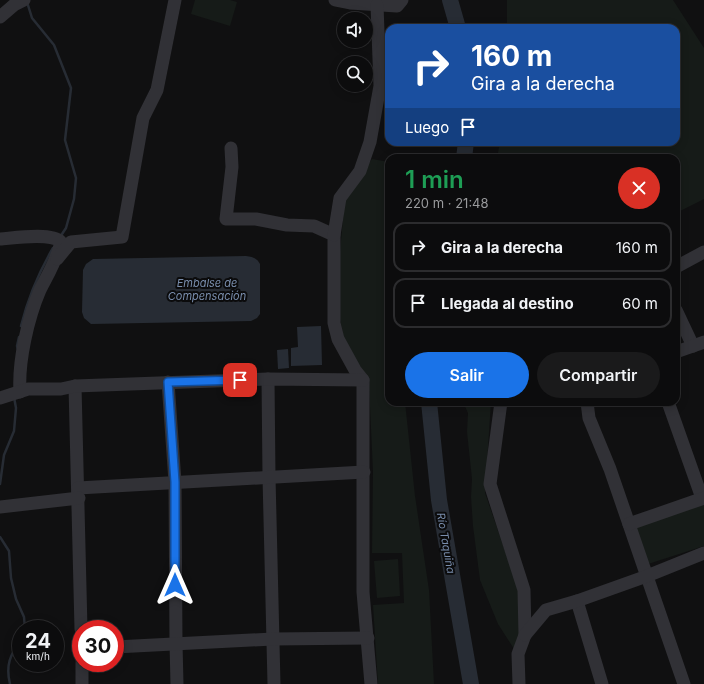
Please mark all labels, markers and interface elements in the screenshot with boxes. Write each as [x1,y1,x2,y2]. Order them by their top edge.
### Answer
map controls [337,12,373,92]
button: sound [337,12,373,48]
text: 160 m [471,39,552,73]
icon: right [405,40,457,92]
button: search [337,56,373,92]
text: Gira a la derecha [471,73,615,94]
icon: arrive [457,116,479,138]
text: Luego [405,118,449,137]
text: 1 min [405,165,464,194]
button: close [618,167,660,209]
text: 220 m · 21:48 [405,195,489,211]
icon: right [407,236,429,258]
text: Gira a la derecha [441,238,563,257]
text: 160 m [616,238,658,257]
water label: Embalse de Compensación [168,276,247,303]
icon: arrive [407,292,429,314]
text: Llegada al destino [441,294,574,313]
text: 60 m [622,294,658,313]
button: Salir [405,352,529,398]
button: Compartir [537,352,660,398]
pin [223,363,257,397]
icon: arrive [229,369,251,391]
water label: Río Taquiña [434,511,458,575]
position arrow [154,564,196,606]
speed limit sign: 30 [72,620,124,672]
text: 24 [25,629,51,653]
text: km/h [26,650,50,662]

